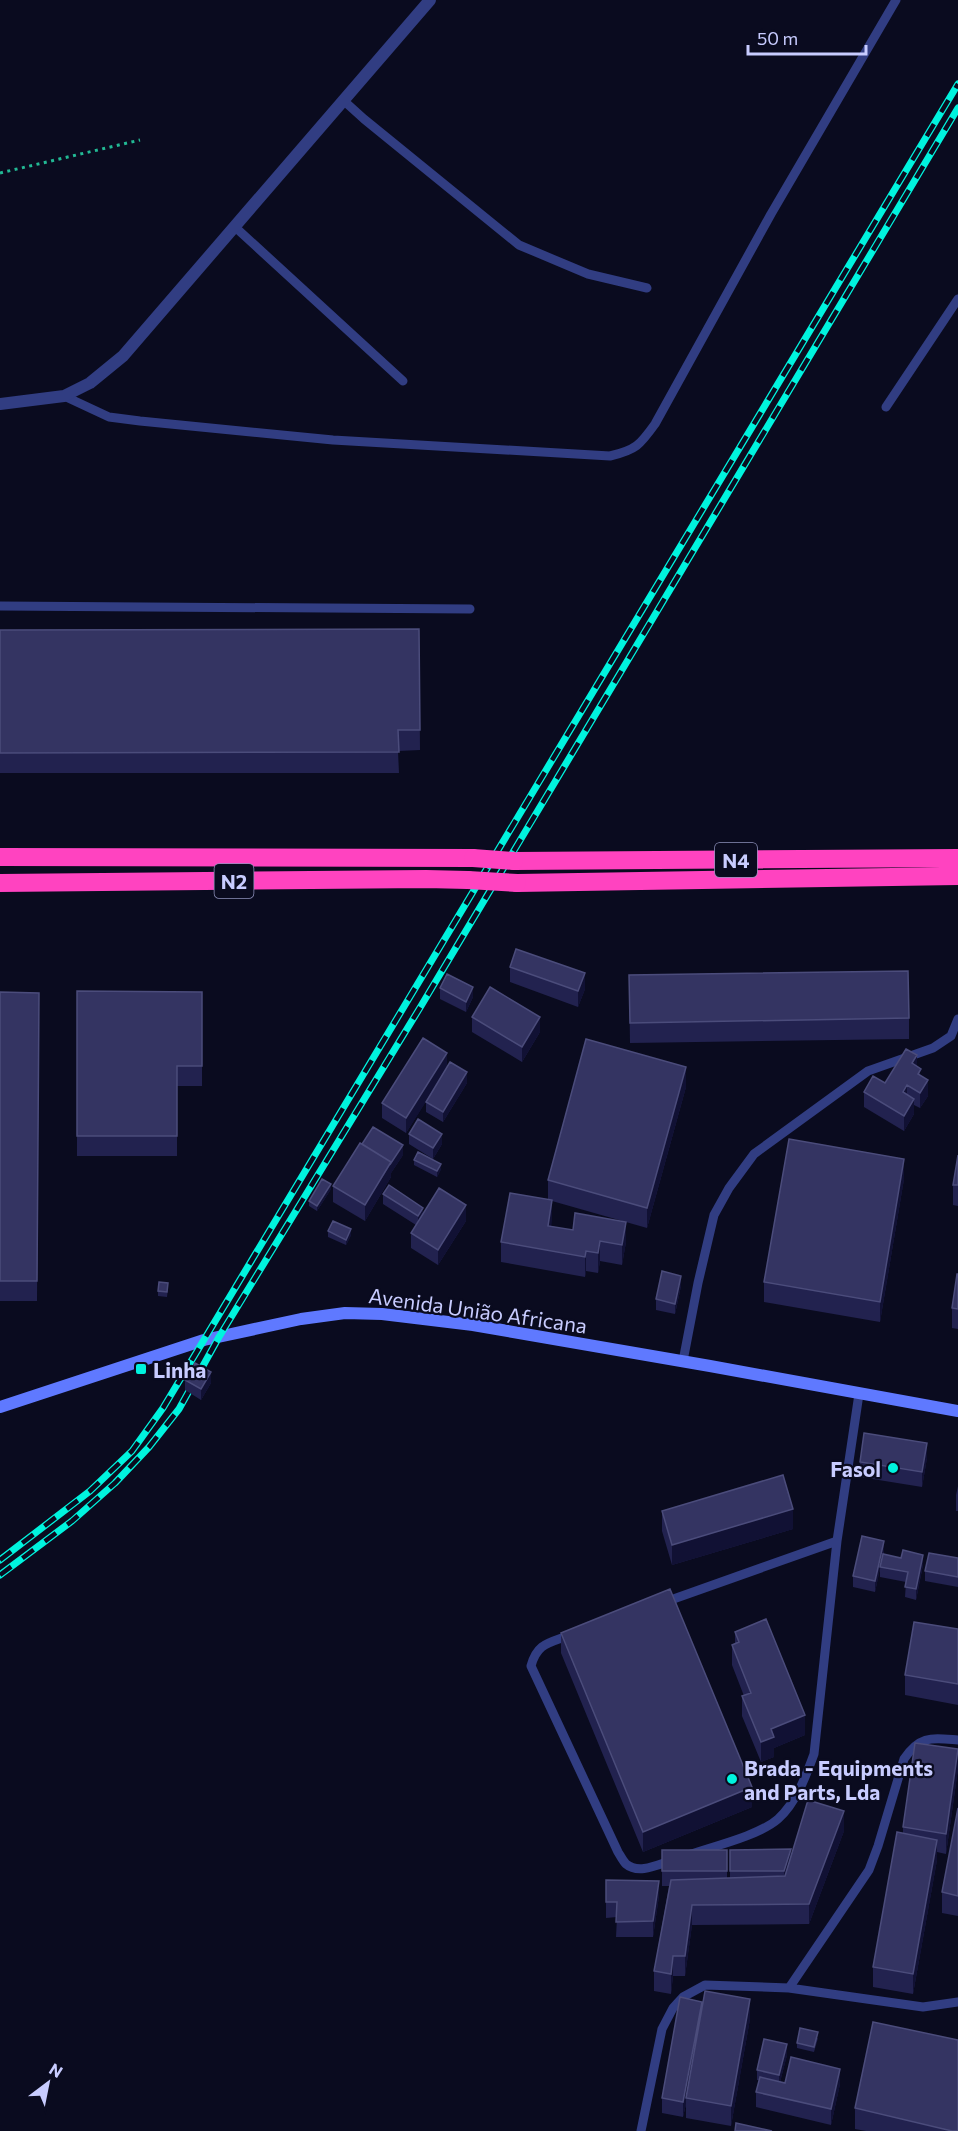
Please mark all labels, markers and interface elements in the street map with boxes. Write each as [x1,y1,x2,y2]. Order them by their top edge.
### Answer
scale bar [748,18,866,56]
text: 50 m [757,27,798,49]
road number: N4 [715,843,757,877]
road number: N2 [214,864,254,898]
street label: Avenida União Africana [367,1282,589,1338]
place label: Linha [153,1357,206,1382]
marker: Linha [134,1362,148,1376]
place label: Fasol [830,1456,881,1481]
marker: Fasol [886,1461,900,1475]
place label: Brada - Equipments and Parts, Lda [744,1755,933,1804]
marker: Brada - Equipments and Parts, Lda [725,1772,739,1786]
north arrow [18,2053,78,2113]
text: N [46,2059,66,2081]

